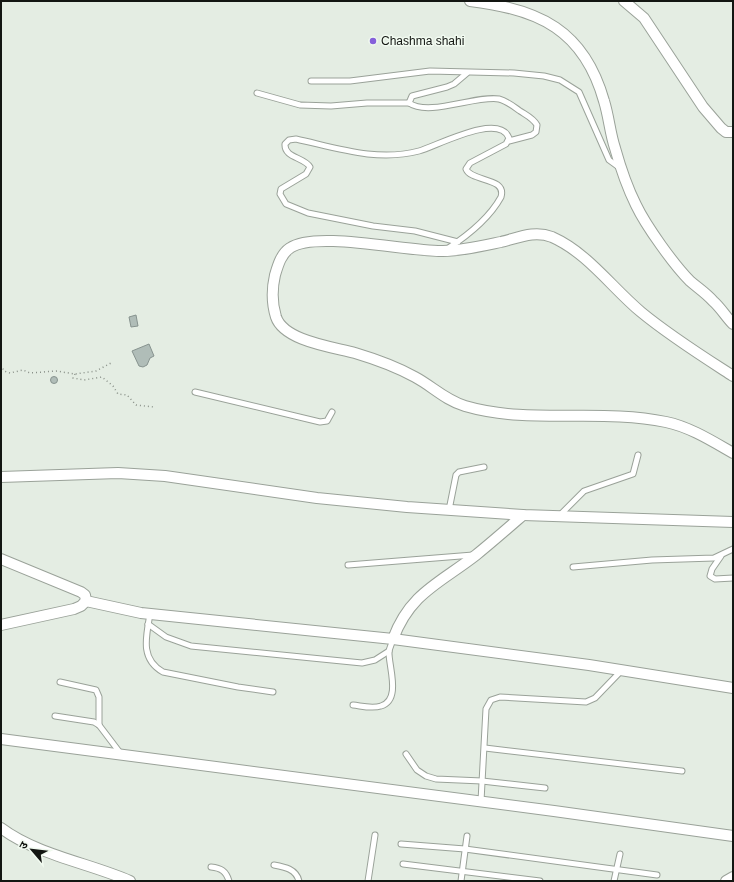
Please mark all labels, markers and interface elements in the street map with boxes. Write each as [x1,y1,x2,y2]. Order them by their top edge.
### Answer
place label: Chashma shahi [381,34,464,48]
marker: Chashma shahi [368,36,378,46]
north arrow [12,830,52,870]
text: उ [16,839,30,851]

